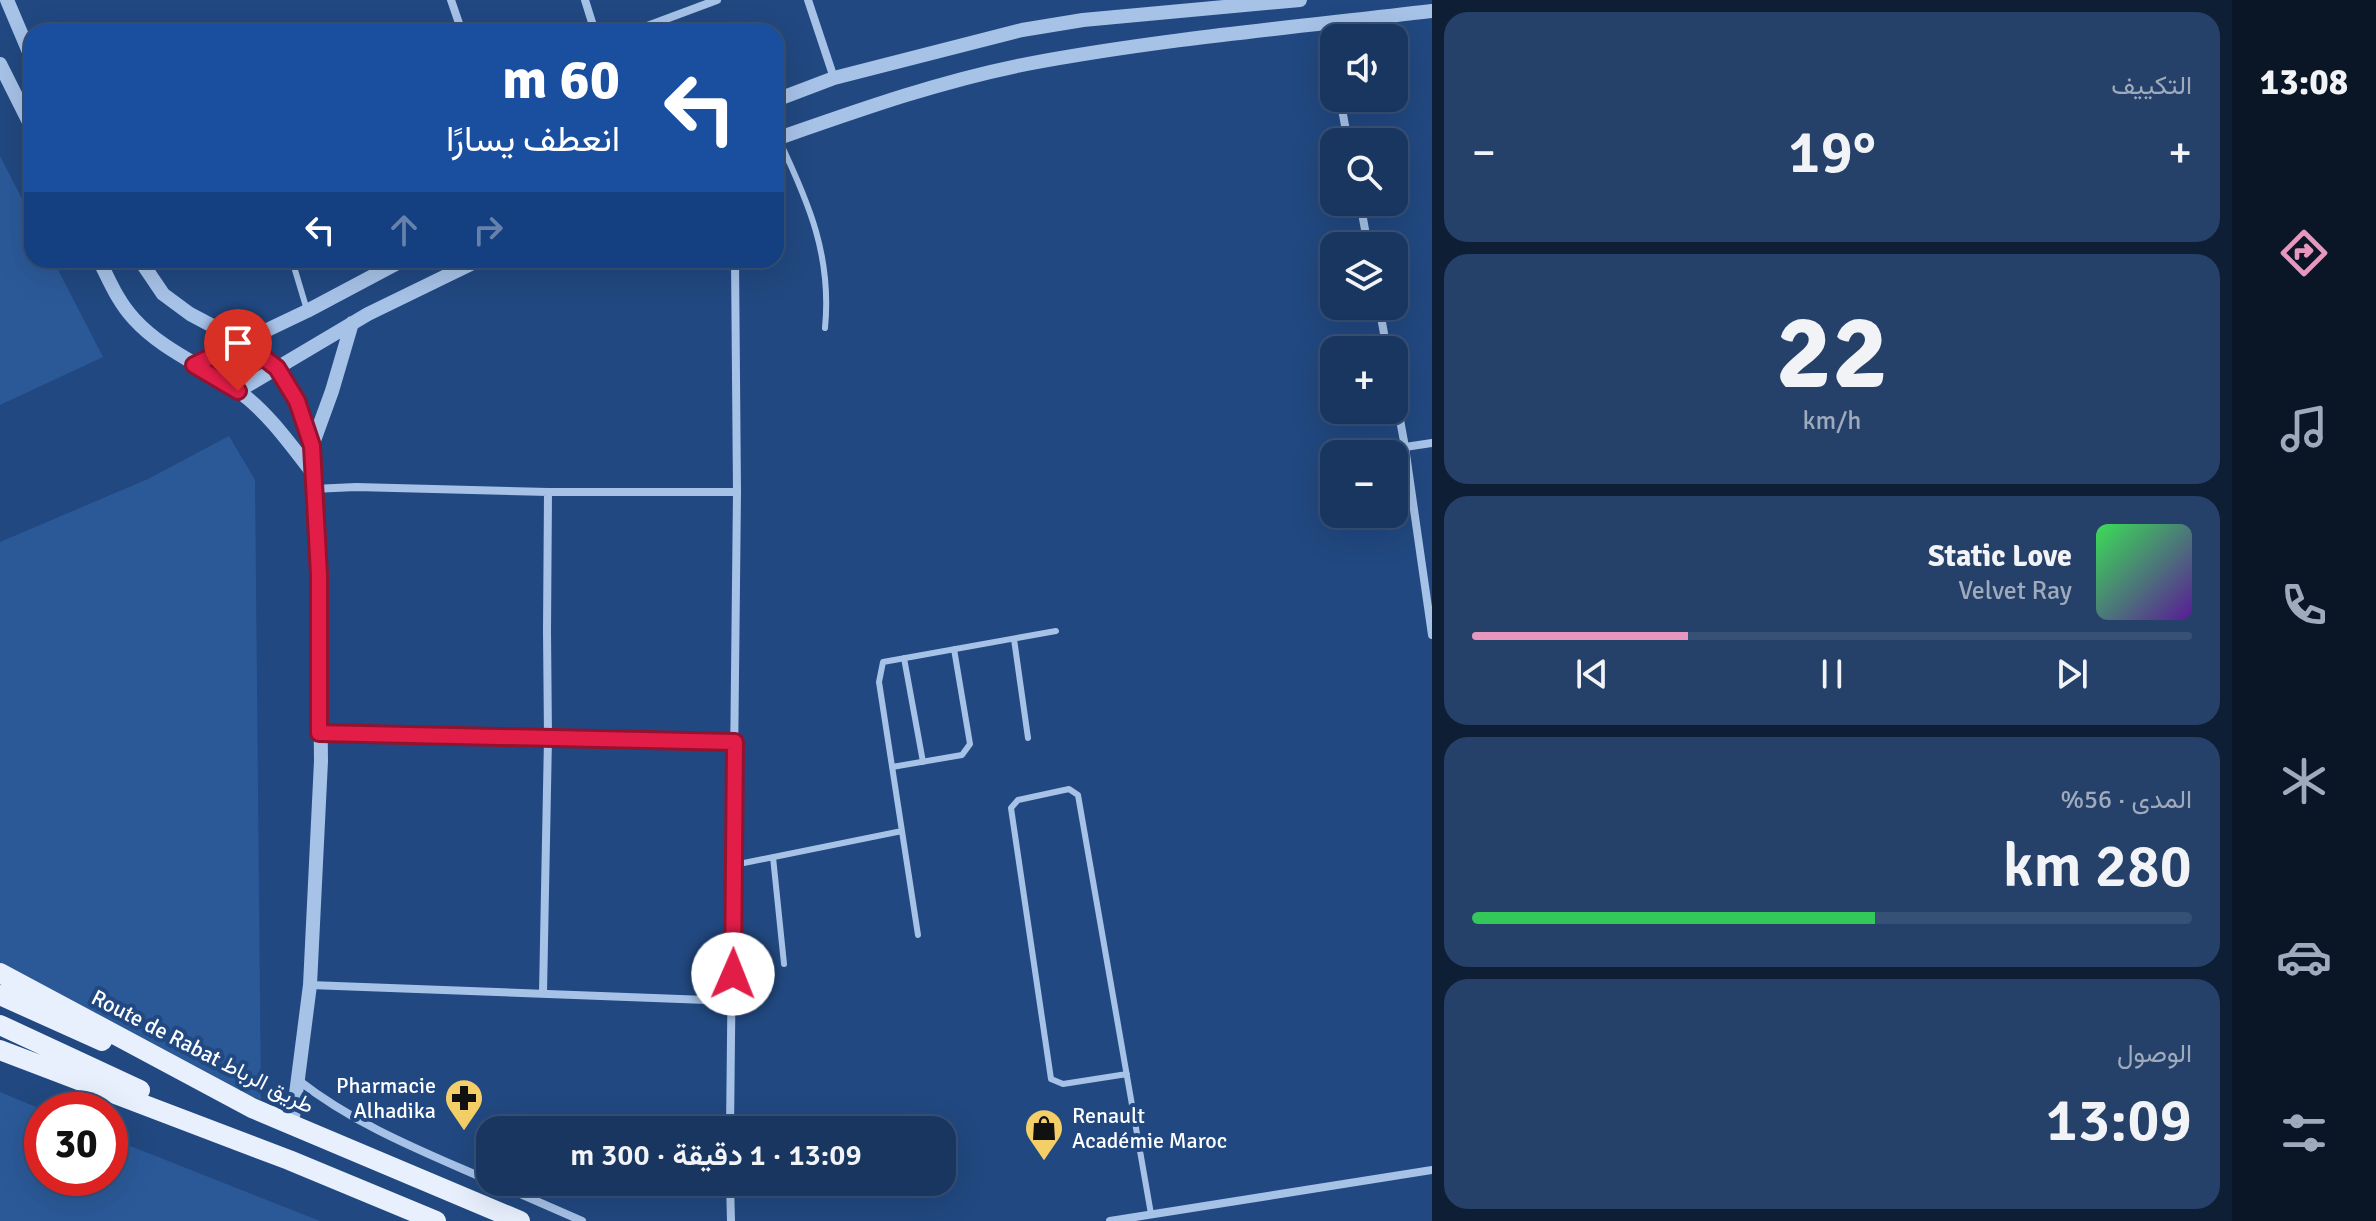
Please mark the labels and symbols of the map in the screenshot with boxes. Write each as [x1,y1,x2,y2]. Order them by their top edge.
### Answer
pin [204,309,272,391]
position arrow [691,932,775,1016]
street label: Route de Rabat طريق الرباط [87,984,318,1119]
place label: Pharmacie Alhadika [336,1072,436,1124]
pharmacy icon: Pharmacie Alhadika [443,1077,485,1132]
speed limit sign: 30 [24,1092,128,1196]
place label: Renault Académie Maroc [1072,1102,1227,1154]
shop icon: Renault Académie Maroc [1023,1107,1065,1162]

